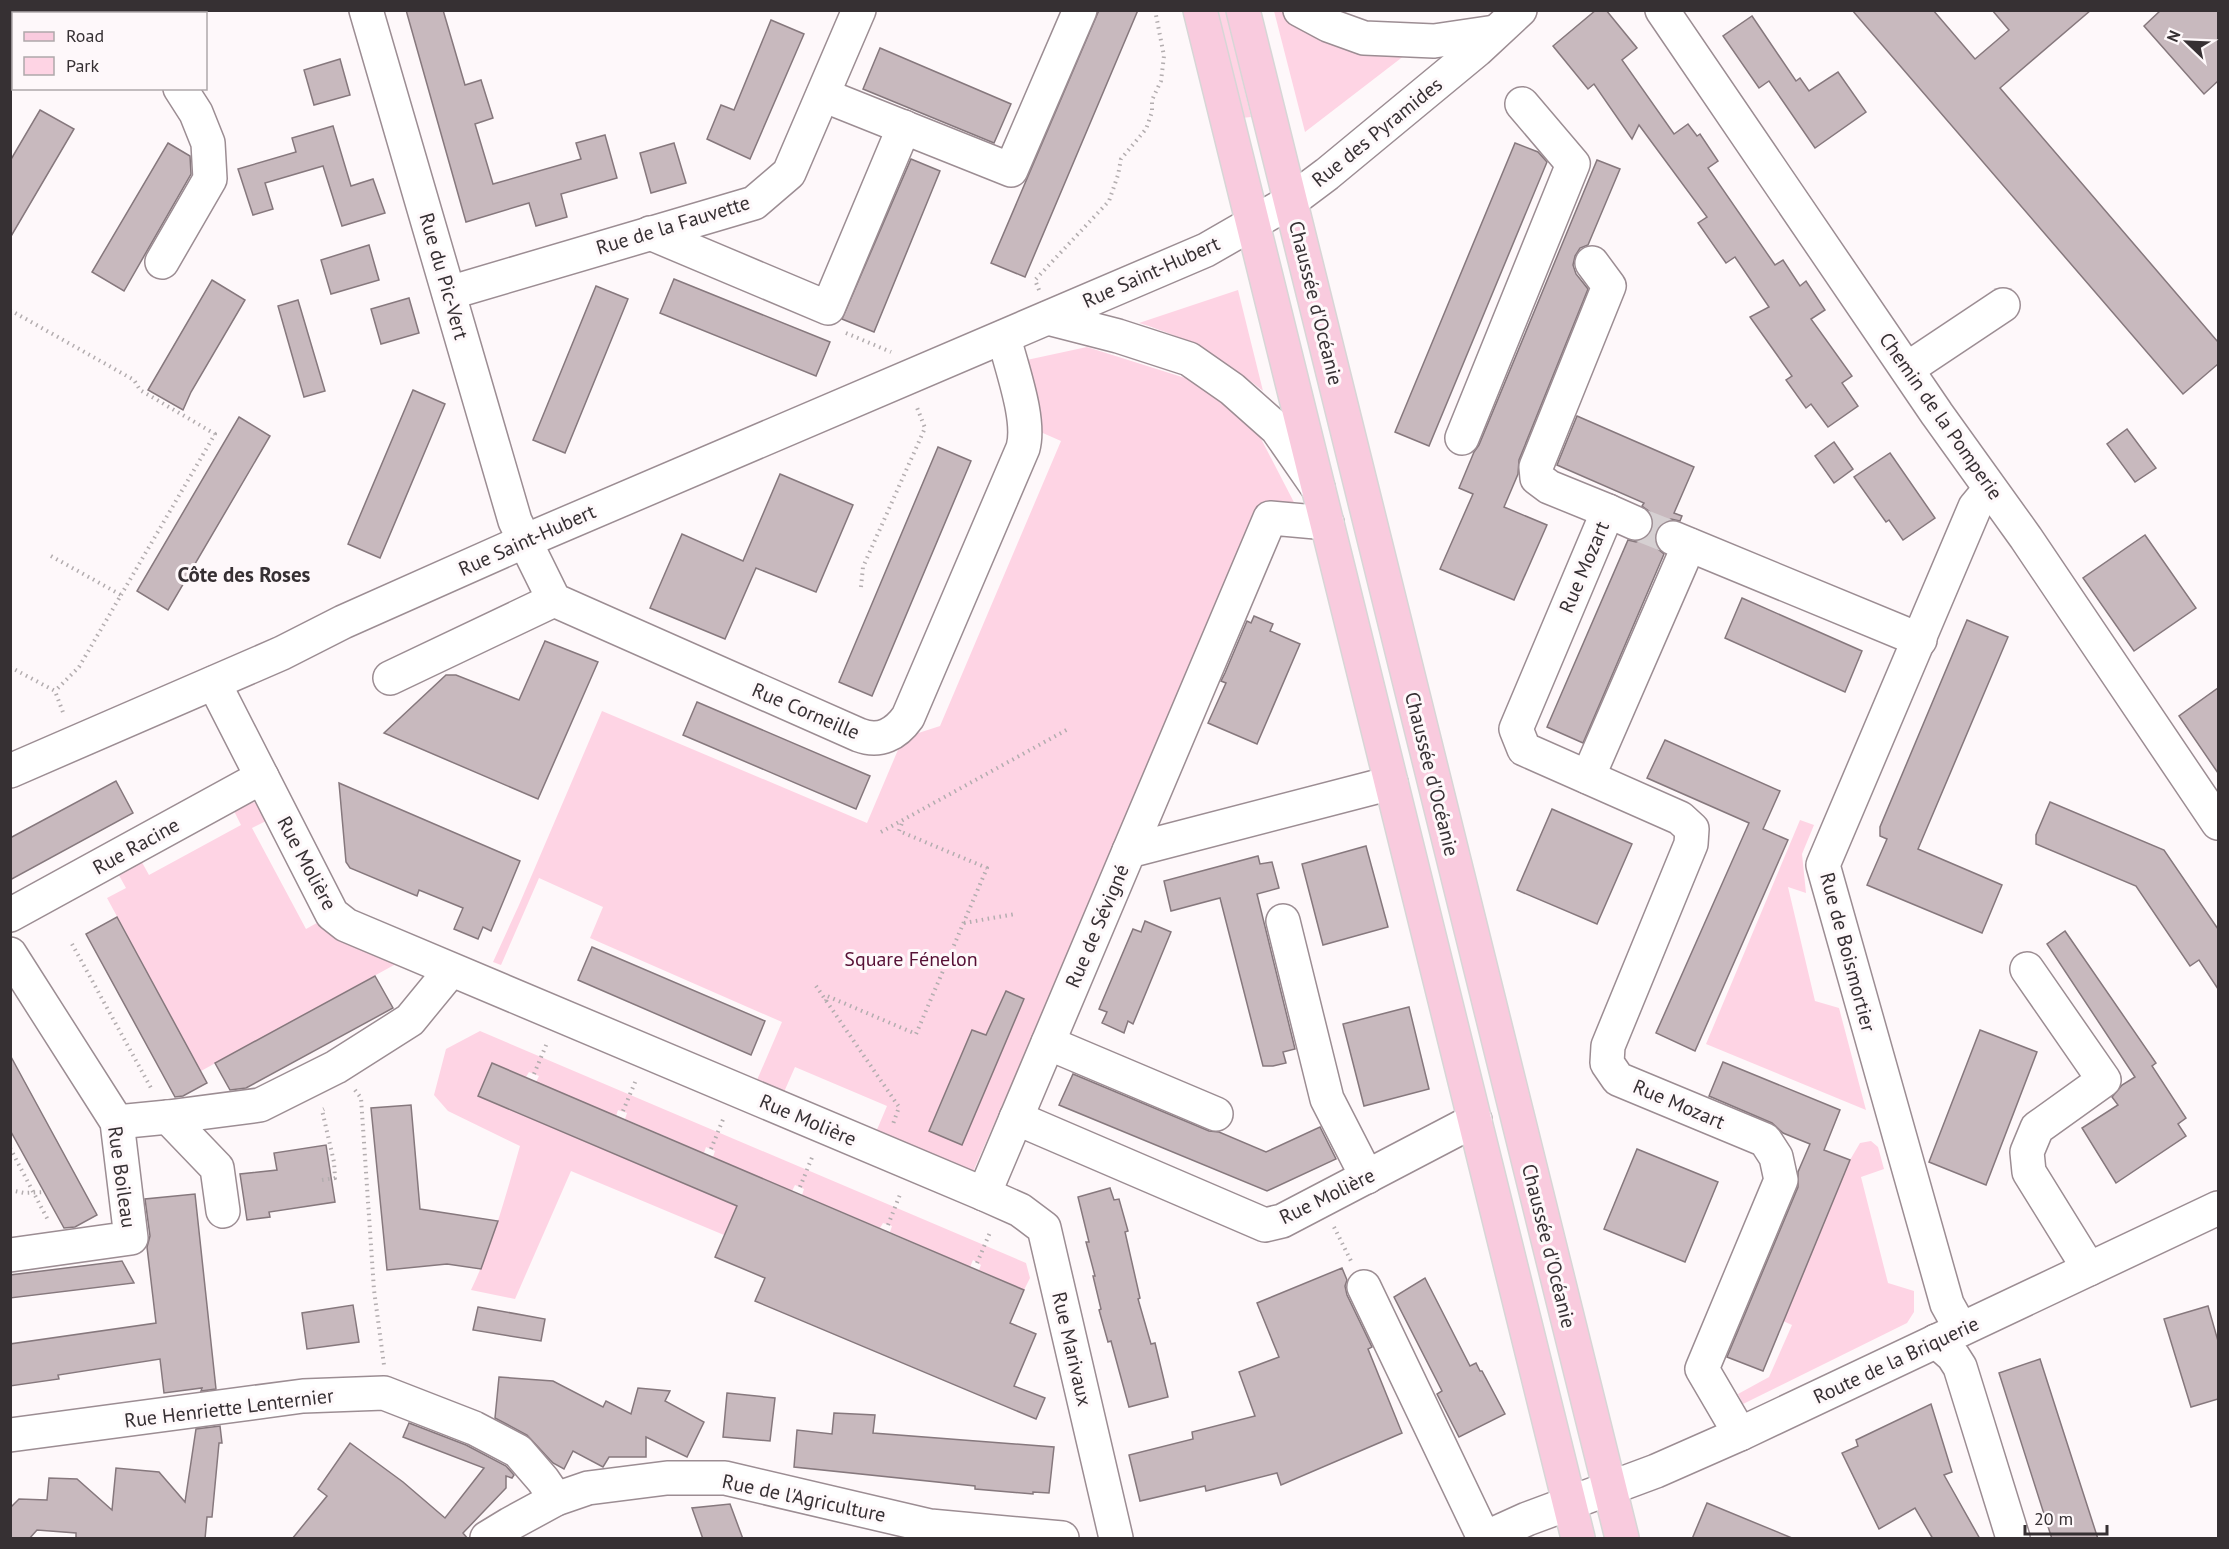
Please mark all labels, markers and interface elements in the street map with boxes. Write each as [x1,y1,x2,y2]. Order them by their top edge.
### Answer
legend [12,12,207,90]
north arrow [2157,12,2217,72]
text: Road [66,24,104,47]
text: N [2162,27,2184,45]
text: Park [66,54,99,77]
street label: Rue des Pyramides [1306,71,1448,193]
street label: Rue de la Fauvette [593,189,753,261]
street label: Rue du Pic-Vert [413,210,475,343]
street label: Chaussée d'Océanie [1283,218,1349,388]
street label: Rue Saint-Hubert [1078,230,1224,314]
street label: Chemin de la Pomperie [1873,327,2009,505]
street label: Rue Saint-Hubert [454,498,600,582]
street label: Rue Mozart [1553,517,1615,617]
district label: Côte des Roses [178,561,311,588]
street label: Rue Corneille [748,677,864,745]
street label: Chaussée d'Océanie [1399,689,1465,859]
street label: Rue Molière [271,811,343,915]
street label: Rue Racine [88,812,184,880]
street label: Rue de Sévigné [1059,860,1135,992]
street label: Rue de Boismortier [1814,869,1882,1035]
park label: Square Fénelon [844,946,978,972]
street label: Rue Mozart [1629,1073,1729,1135]
street label: Rue Molière [756,1088,860,1152]
street label: Rue Boileau [102,1124,142,1230]
street label: Chaussée d'Océanie [1516,1161,1582,1331]
street label: Rue Molière [1275,1162,1379,1230]
street label: Rue Marivaux [1046,1289,1098,1409]
street label: Route de la Briquerie [1809,1310,1983,1410]
street label: Rue Henriette Lenternier [123,1382,335,1434]
street label: Rue de l'Agriculture [720,1468,888,1528]
scale bar [2025,1498,2108,1536]
text: 20 m [2034,1507,2073,1530]

